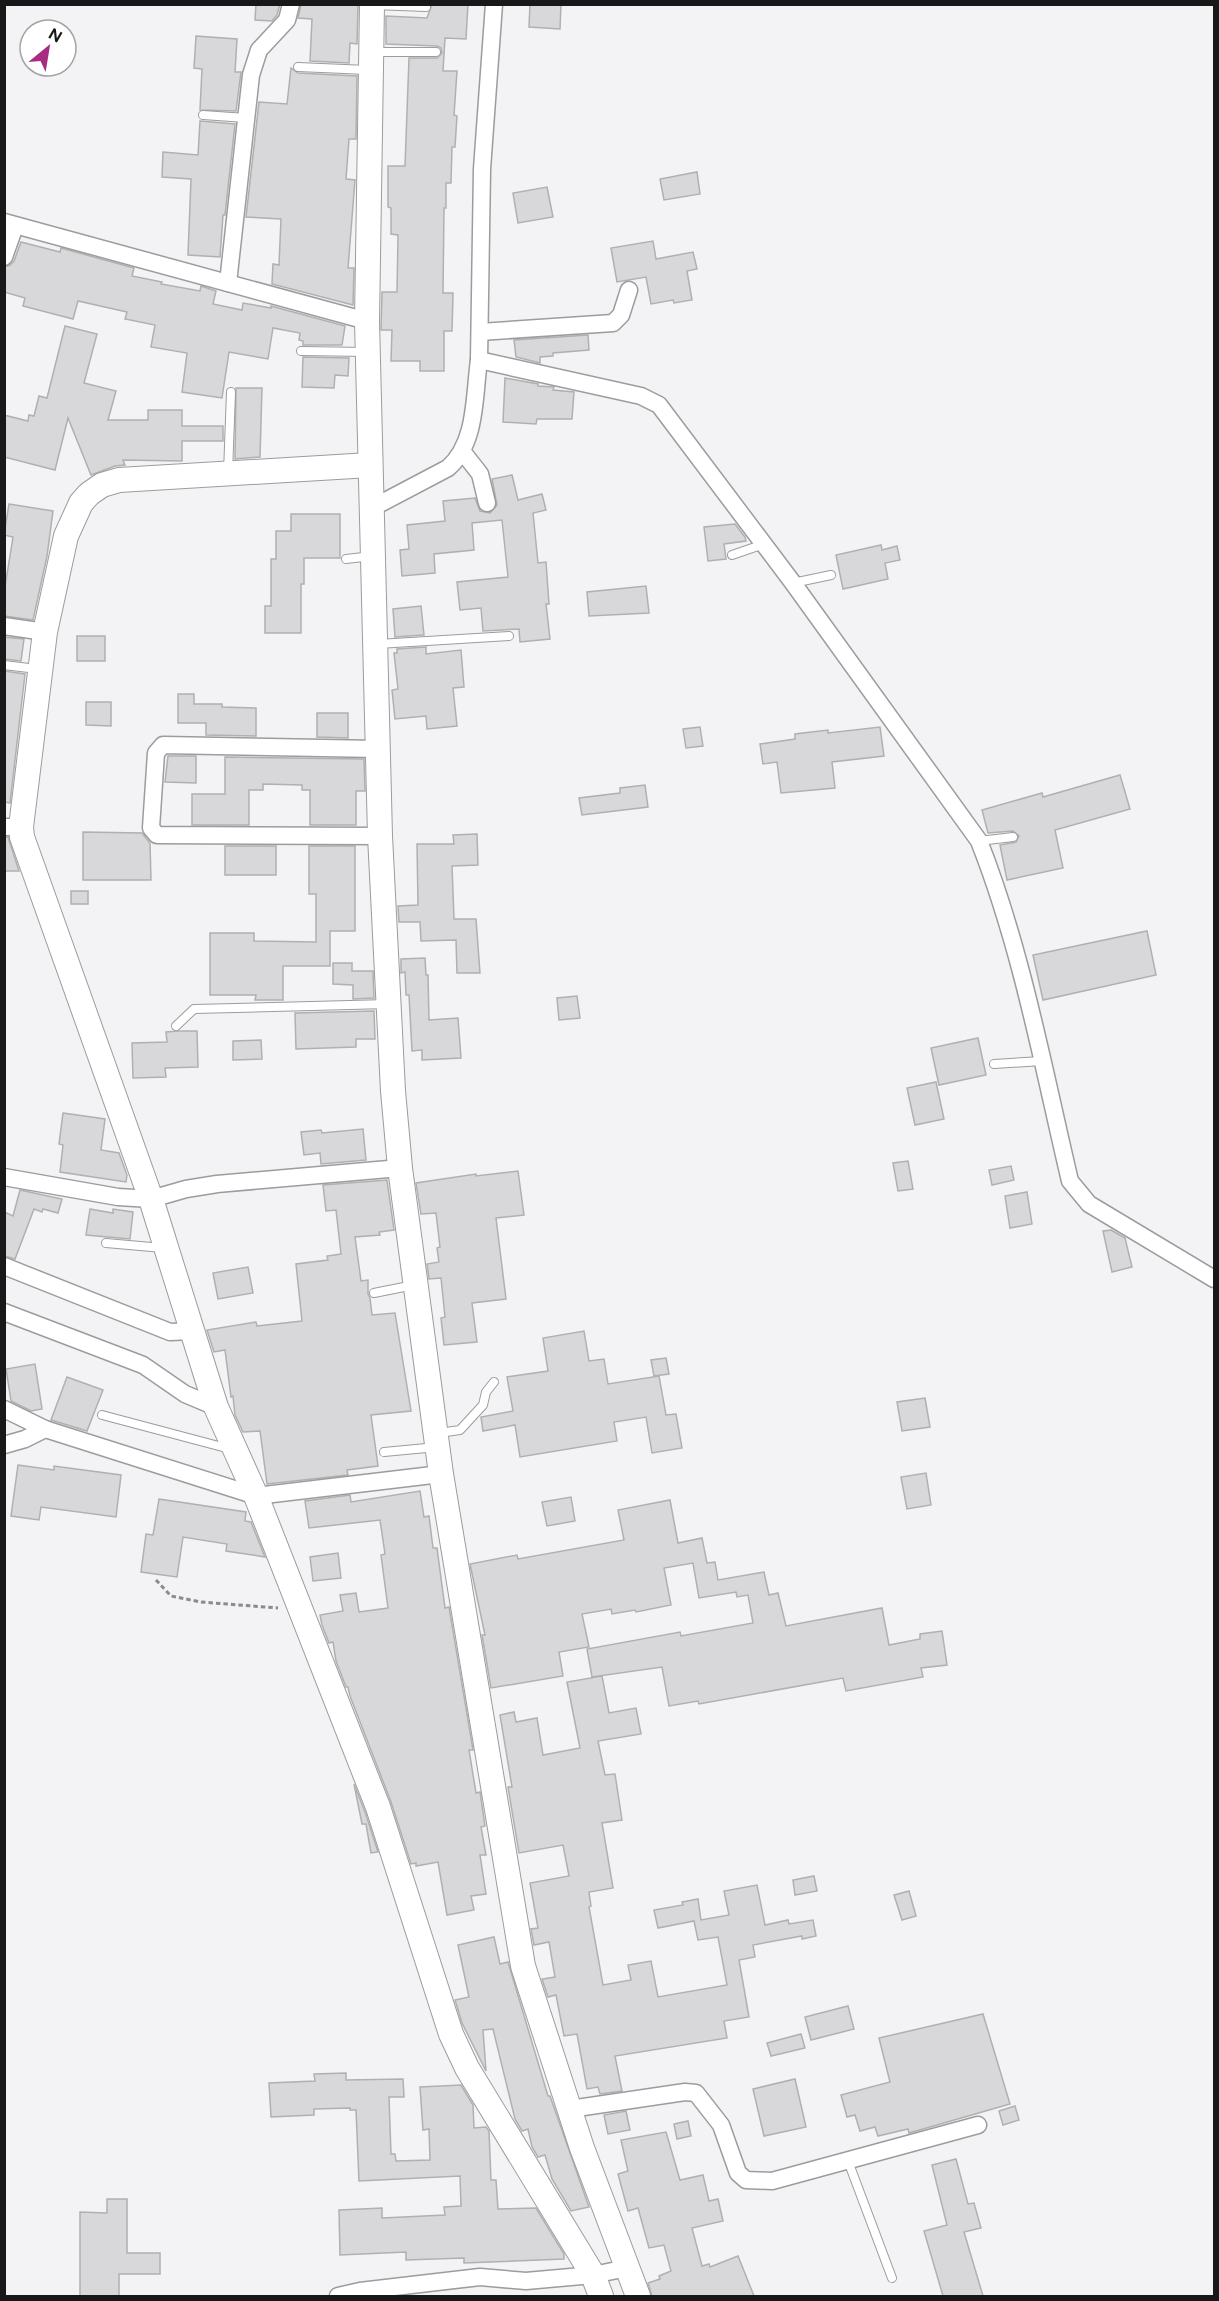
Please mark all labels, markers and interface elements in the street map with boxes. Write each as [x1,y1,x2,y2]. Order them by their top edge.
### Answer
north arrow [18,18,78,78]
text: N [45,24,65,47]

